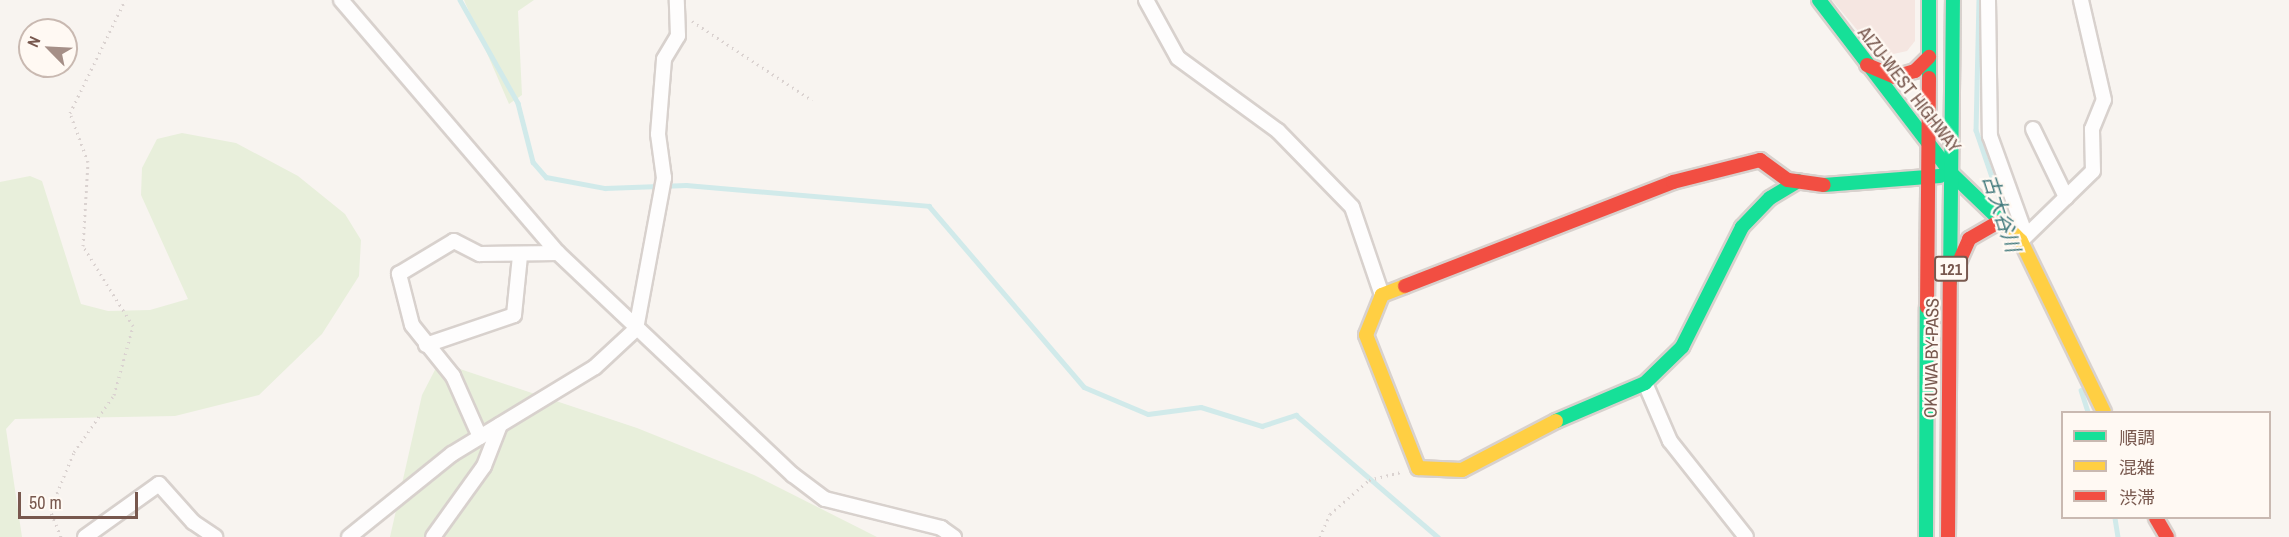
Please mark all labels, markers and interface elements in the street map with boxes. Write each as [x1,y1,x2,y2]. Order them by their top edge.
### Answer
north arrow [18,18,78,78]
street label: AIZU-WEST HIGHWAY [1853,23,1965,157]
text: N [21,33,45,50]
water label: 古大谷川 [1978,171,2026,255]
road number: 121 [1933,256,1969,282]
street label: OKUWA BY-PASS [1920,297,1944,419]
legend [2061,411,2271,519]
text: 順調 [2119,425,2155,450]
text: 混雑 [2119,455,2155,480]
scale bar [21,480,141,518]
text: 渋滞 [2119,485,2155,510]
text: 50 m [29,490,62,515]

